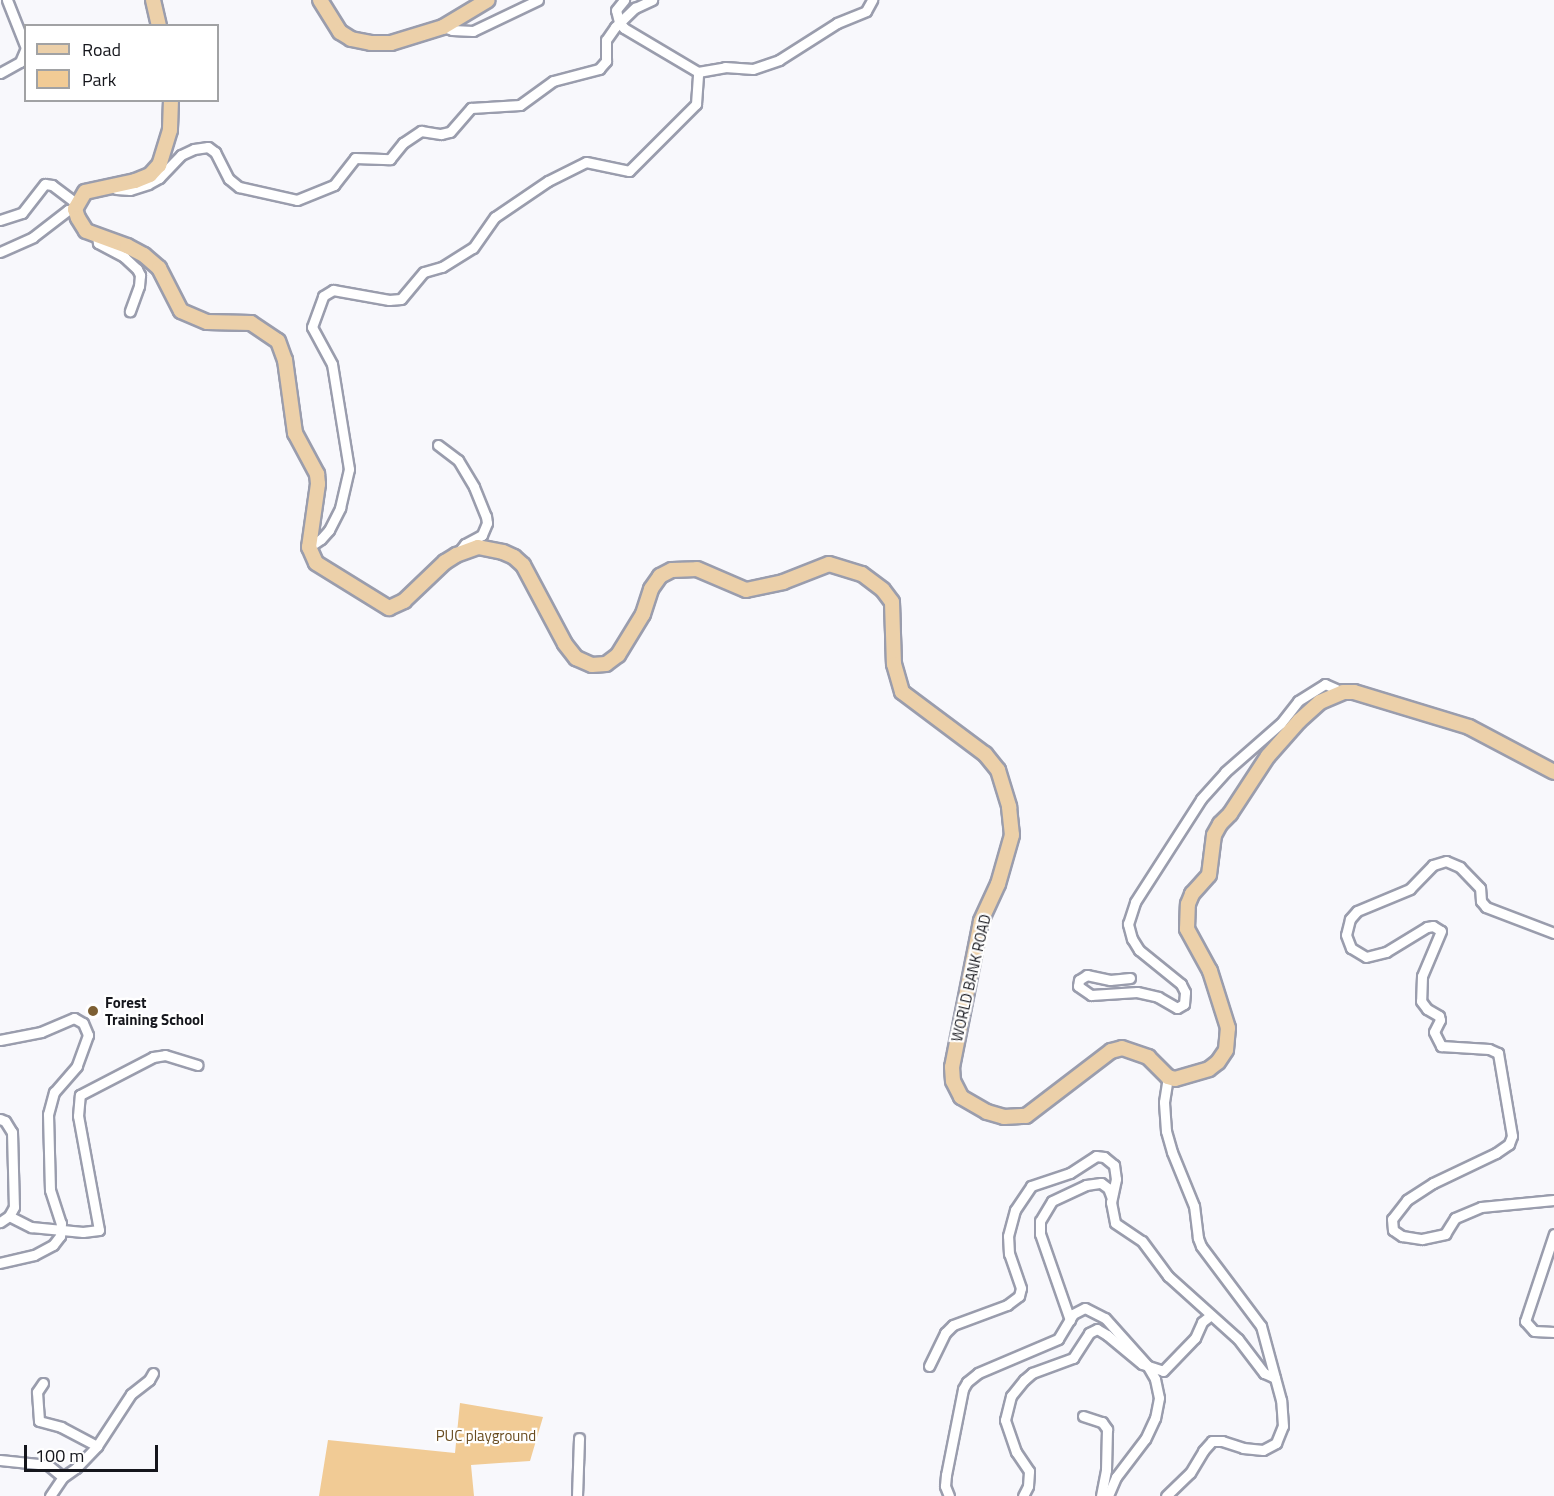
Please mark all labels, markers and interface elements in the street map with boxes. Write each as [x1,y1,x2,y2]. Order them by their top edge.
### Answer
legend [24,24,219,102]
text: Road [82,36,121,63]
text: Park [82,66,116,93]
street label: WORLD BANK ROAD [948,913,994,1043]
place label: Forest Training School [105,993,204,1028]
marker: Forest Training School [86,1004,100,1018]
park label: PUC playground [436,1427,536,1445]
scale bar [27,1433,160,1471]
text: 100 m [35,1442,84,1469]

